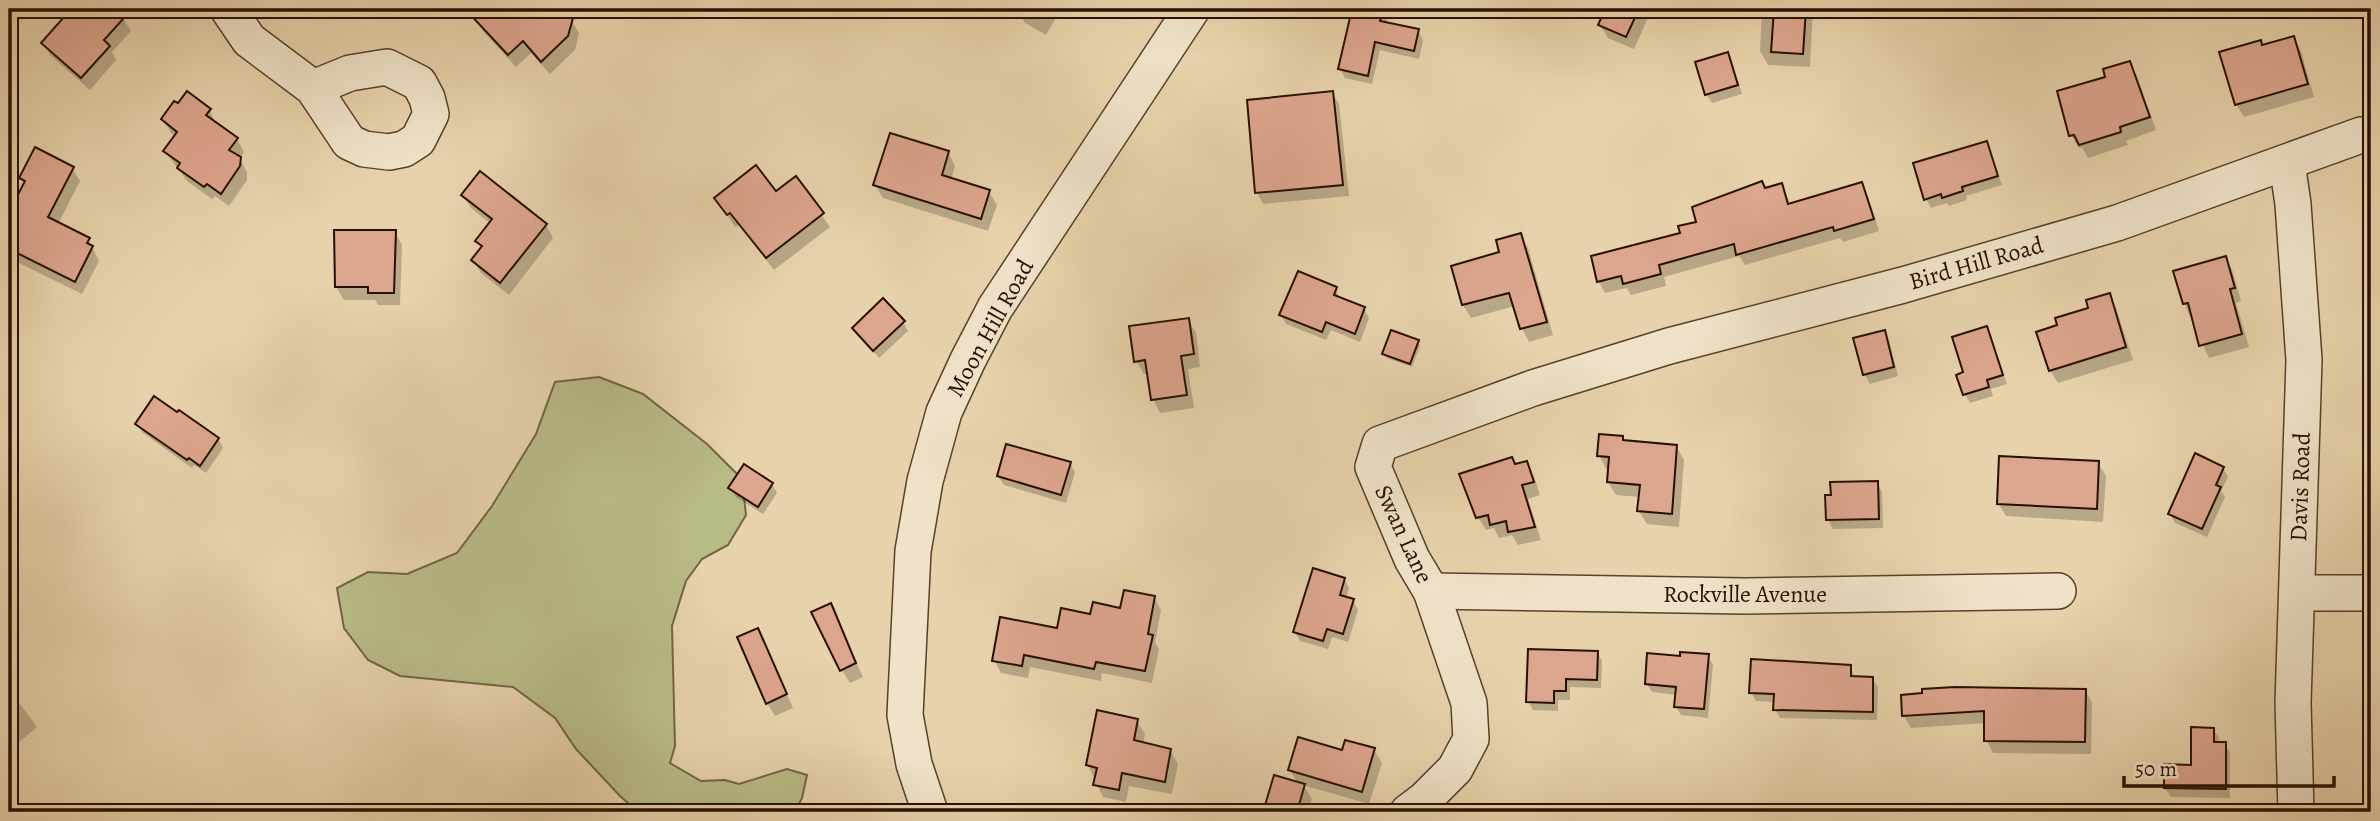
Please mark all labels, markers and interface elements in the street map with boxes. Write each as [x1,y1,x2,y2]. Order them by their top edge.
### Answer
street label: Bird Hill Road [1905,229,2047,297]
street label: Moon Hill Road [939,253,1041,403]
street label: Davis Road [2282,432,2318,542]
street label: Swan Lane [1367,480,1441,588]
street label: Rockville Avenue [1663,578,1827,610]
scale bar [2124,744,2334,788]
text: 50 m [2135,755,2177,783]

